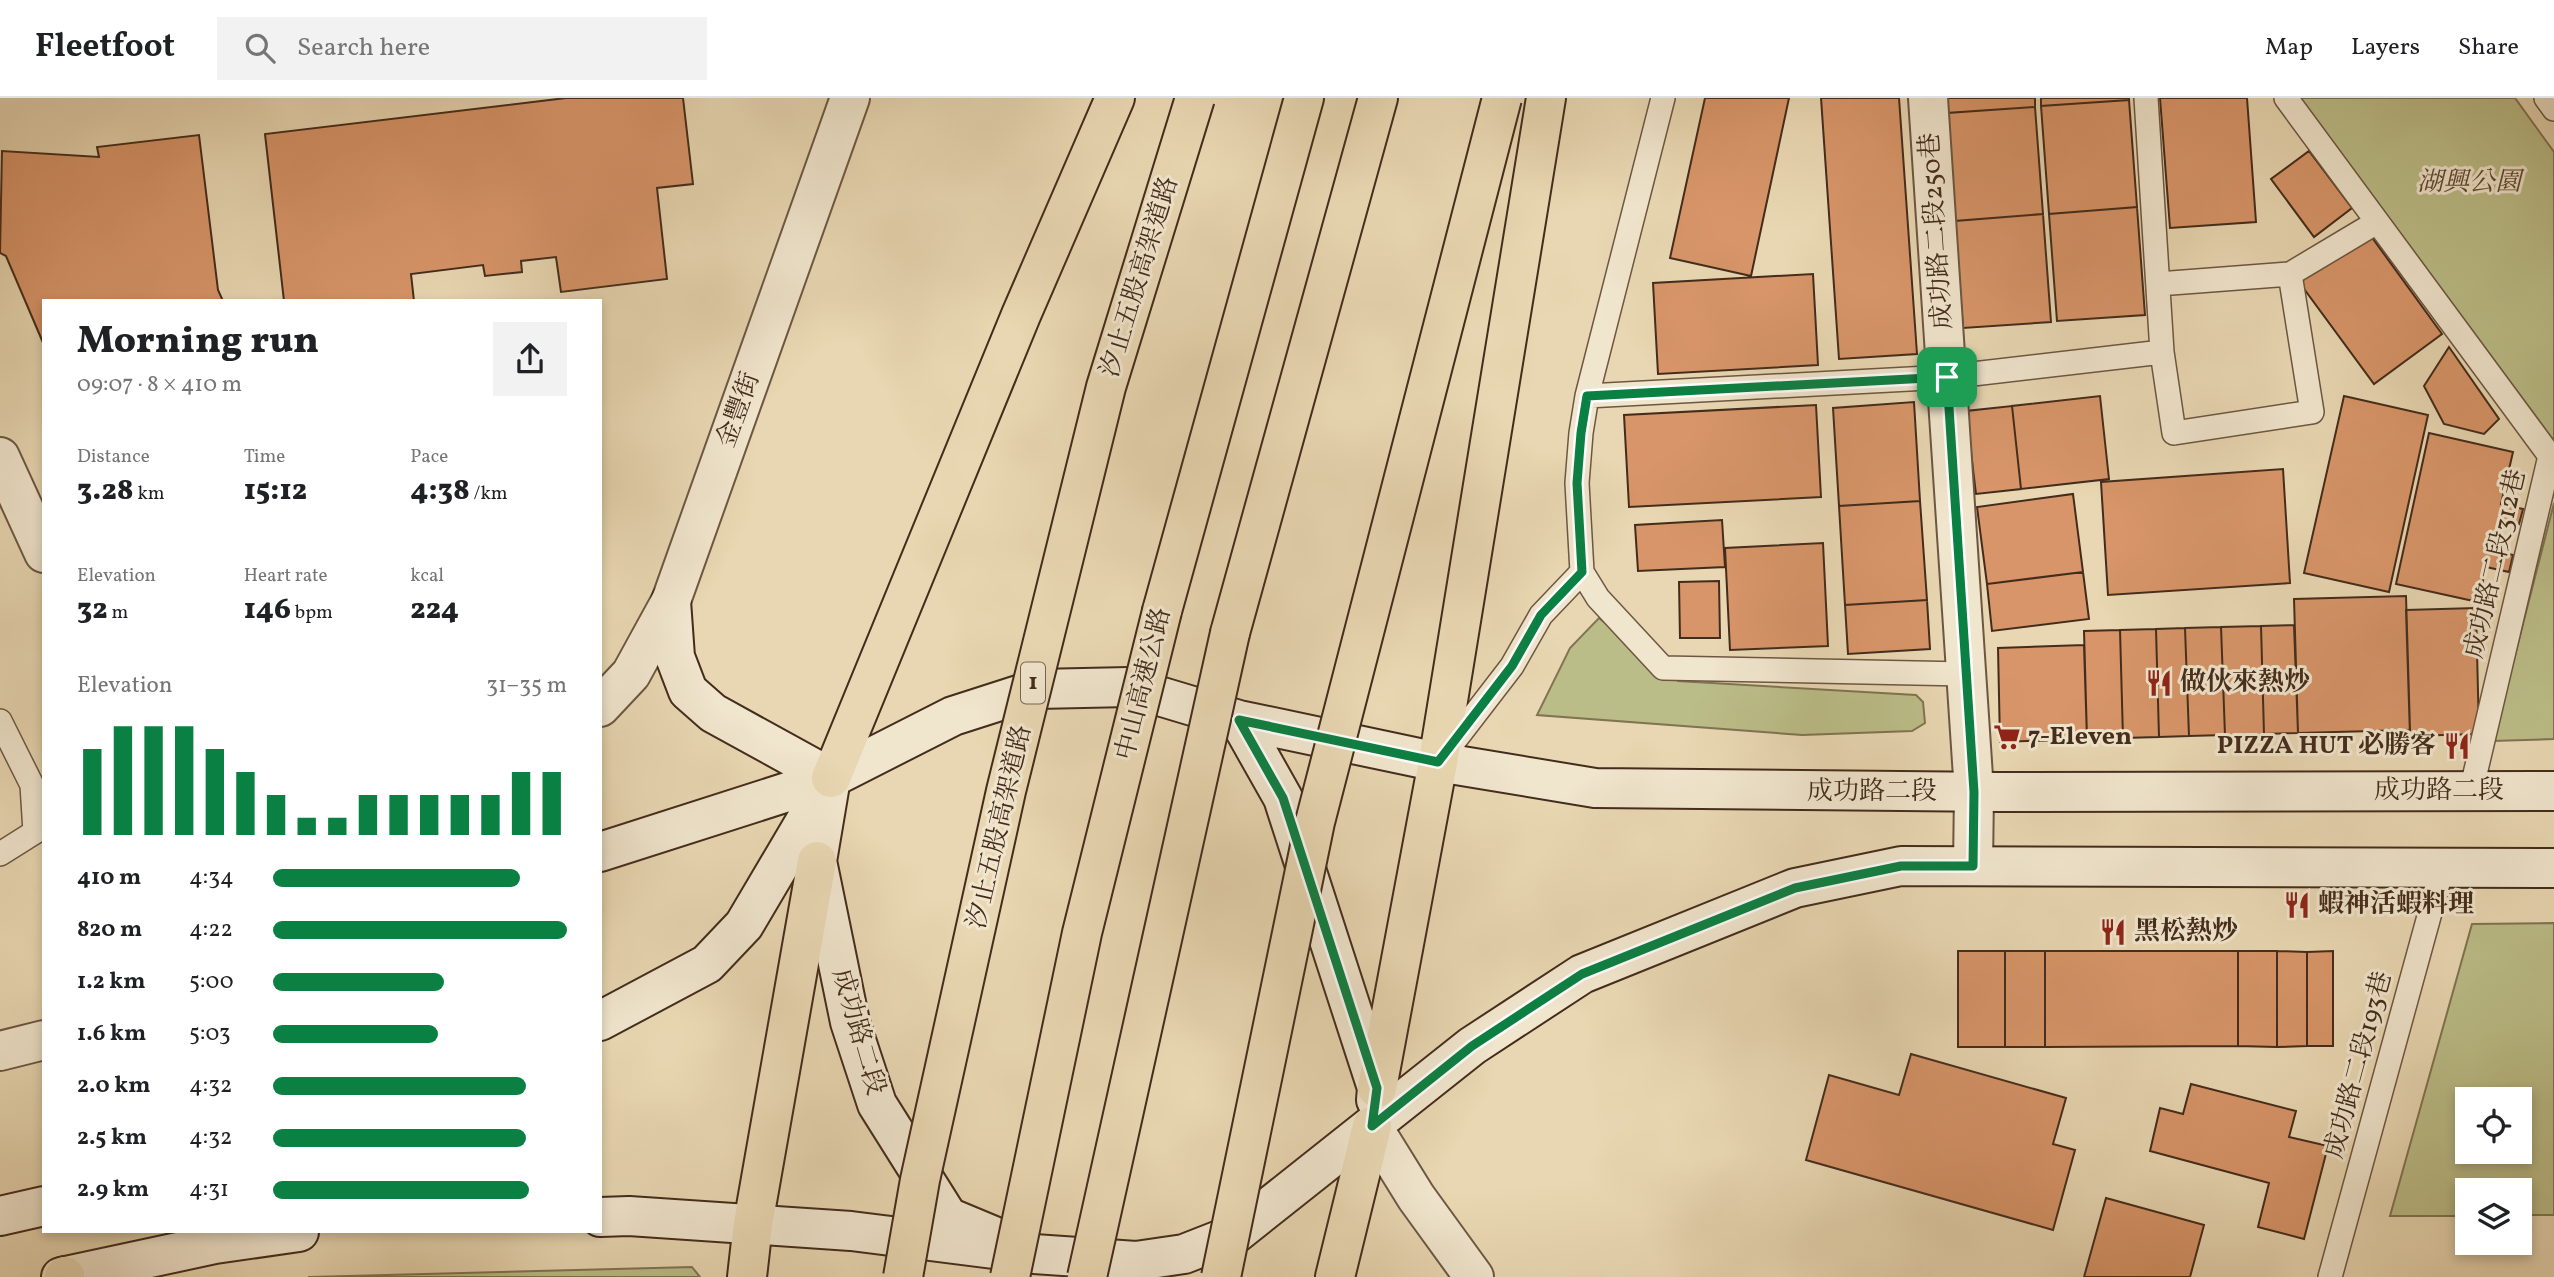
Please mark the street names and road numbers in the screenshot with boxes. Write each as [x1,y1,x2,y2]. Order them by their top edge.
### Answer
street label: 成功路二段250巷 [1912,131,1962,331]
street label: 汐止五股高架道路 [1092,172,1188,382]
street label: 金豐街 [709,367,769,453]
street label: 成功路二段312巷 [2457,466,2535,662]
street label: 中山高速公路 [1108,604,1180,764]
road number: 1 [1021,662,1045,704]
street label: 汐止五股高架道路 [959,722,1041,932]
street label: 成功路二段 [2374,773,2504,809]
street label: 成功路二段 [1807,774,1937,810]
street label: 成功路二段 [823,965,893,1099]
street label: 成功路二段193巷 [2317,967,2401,1163]

